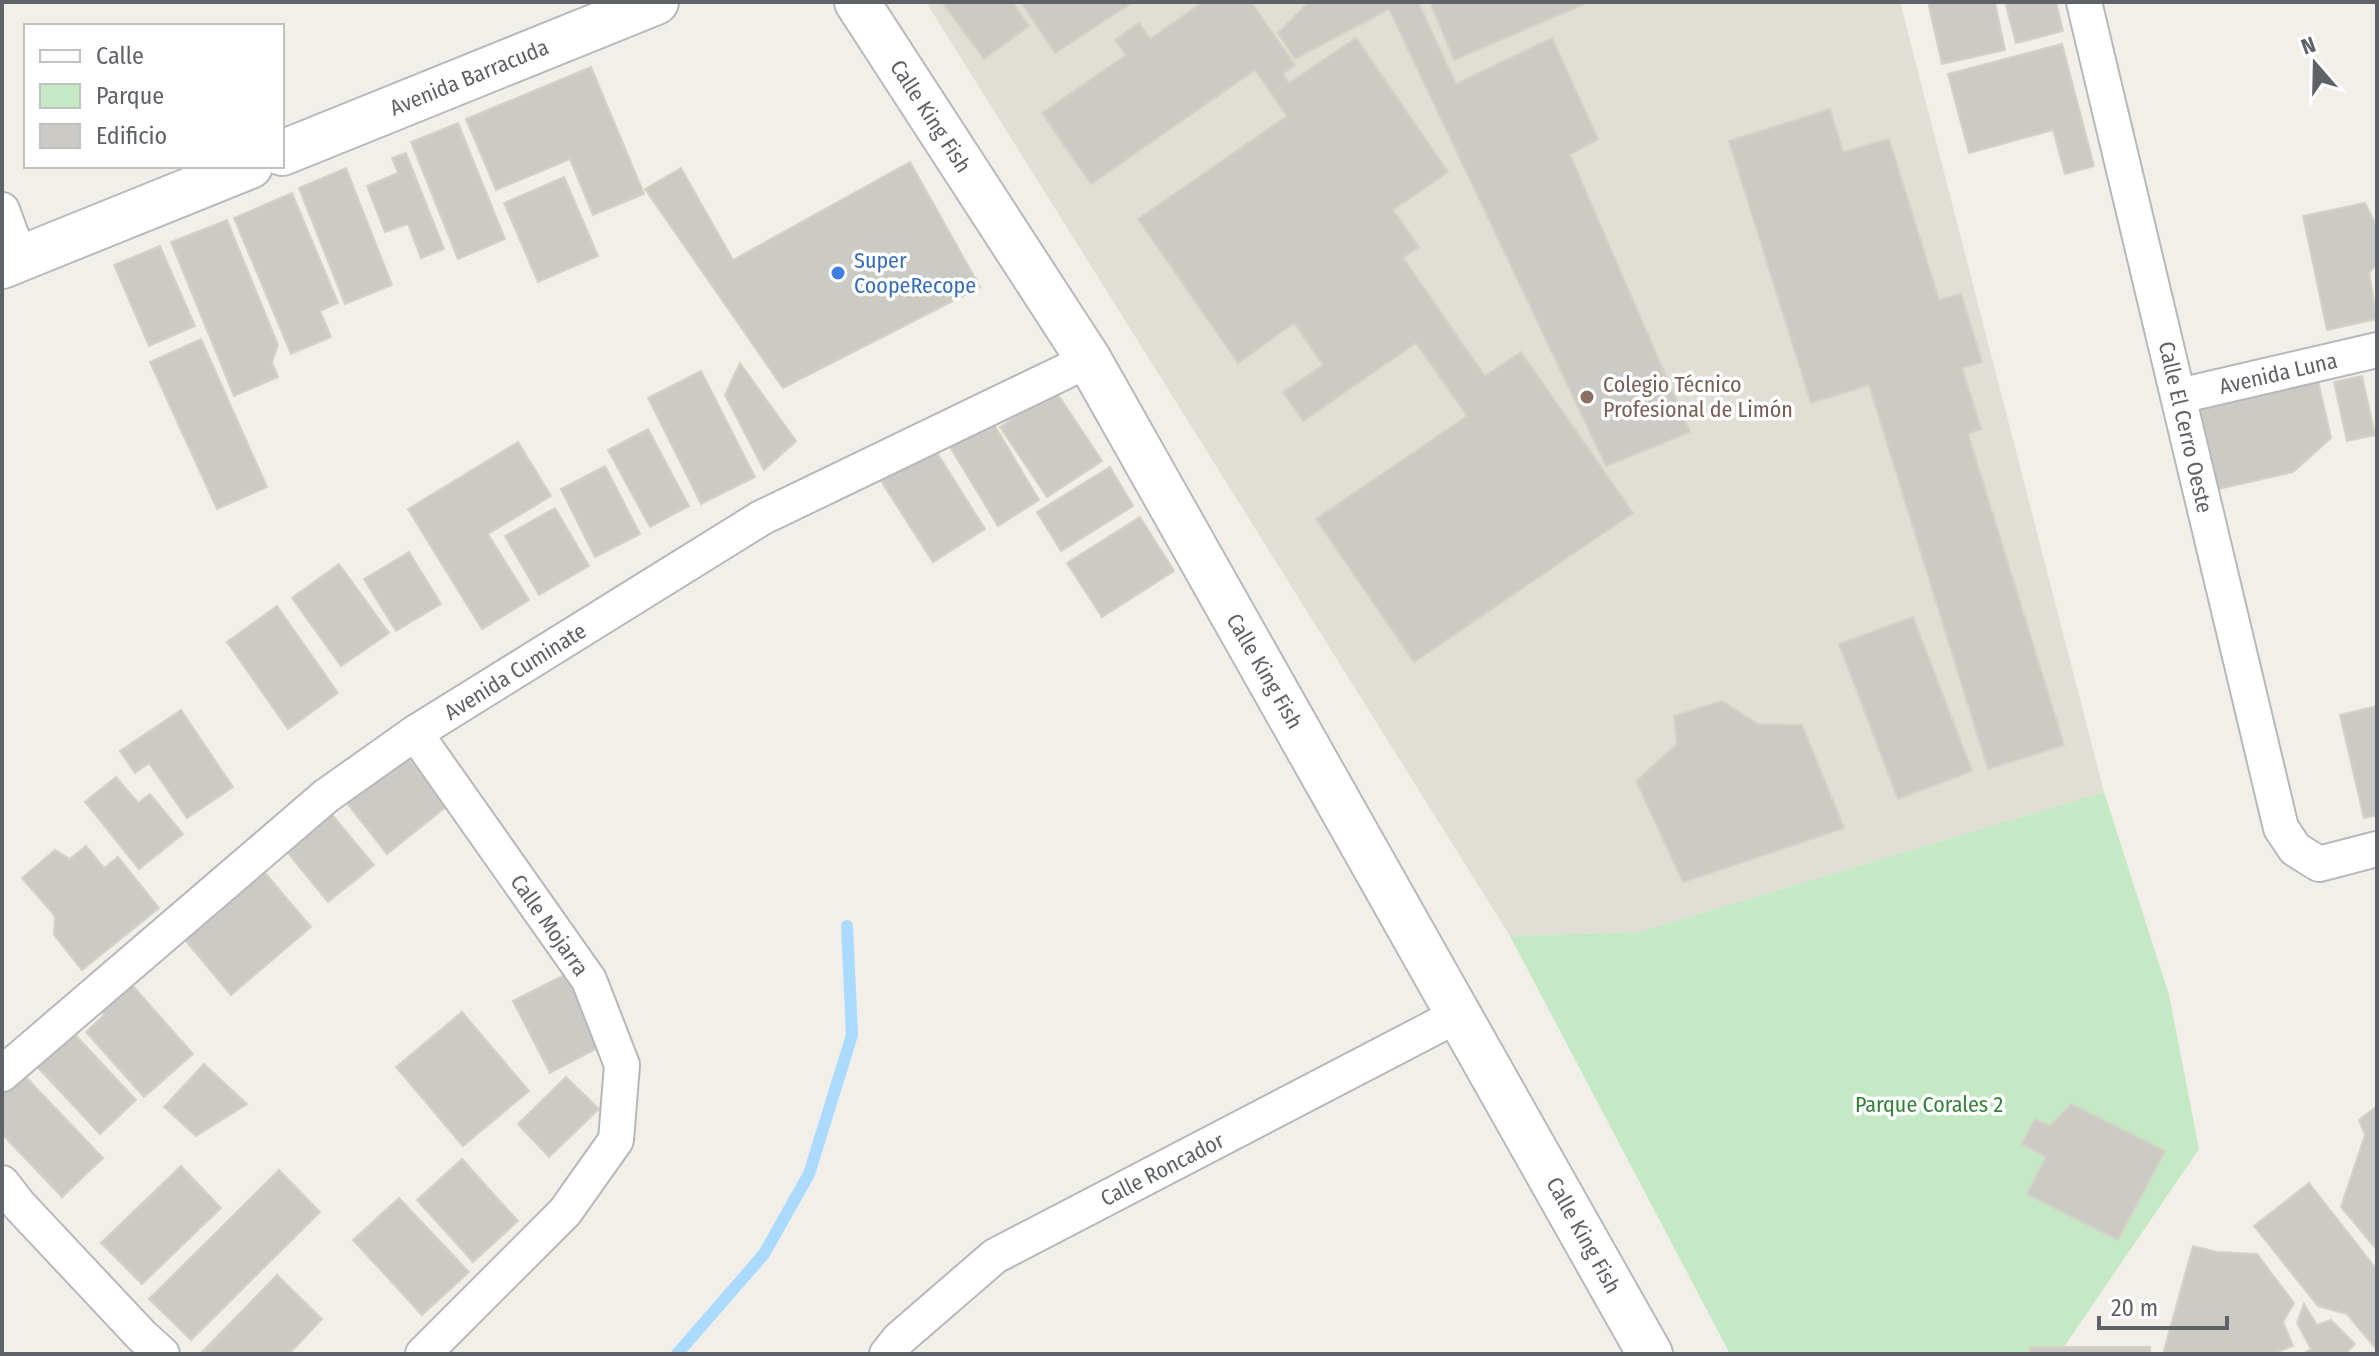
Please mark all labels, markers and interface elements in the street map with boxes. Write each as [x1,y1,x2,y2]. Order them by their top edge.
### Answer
legend [24,24,284,168]
north arrow [2275,24,2355,104]
text: N [2298,31,2319,61]
street label: Avenida Barracuda [386,33,552,122]
text: Calle [96,42,144,70]
street label: Calle King Fish [884,55,977,178]
text: Parque [96,82,164,110]
text: Edificio [96,122,167,150]
place label: Super CoopeRecope [854,247,976,299]
marker: Super CoopeRecope [829,264,847,282]
street label: Calle El Cerro Oeste [2153,339,2218,515]
street label: Avenida Luna [2216,347,2340,400]
place label: Colegio Técnico Profesional de Limón [1603,371,1793,423]
marker: Colegio Técnico Profesional de Limón [1578,388,1596,406]
street label: Calle King Fish [1221,609,1308,734]
street label: Avenida Cuminate [439,617,591,726]
street label: Calle Mojarra [505,869,595,981]
park label: Parque Corales 2 [1855,1091,2003,1118]
street label: Calle Roncador [1096,1127,1229,1212]
street label: Calle King Fish [1541,1172,1627,1298]
scale bar [2099,1280,2227,1330]
text: 20 m [2111,1294,2158,1322]

